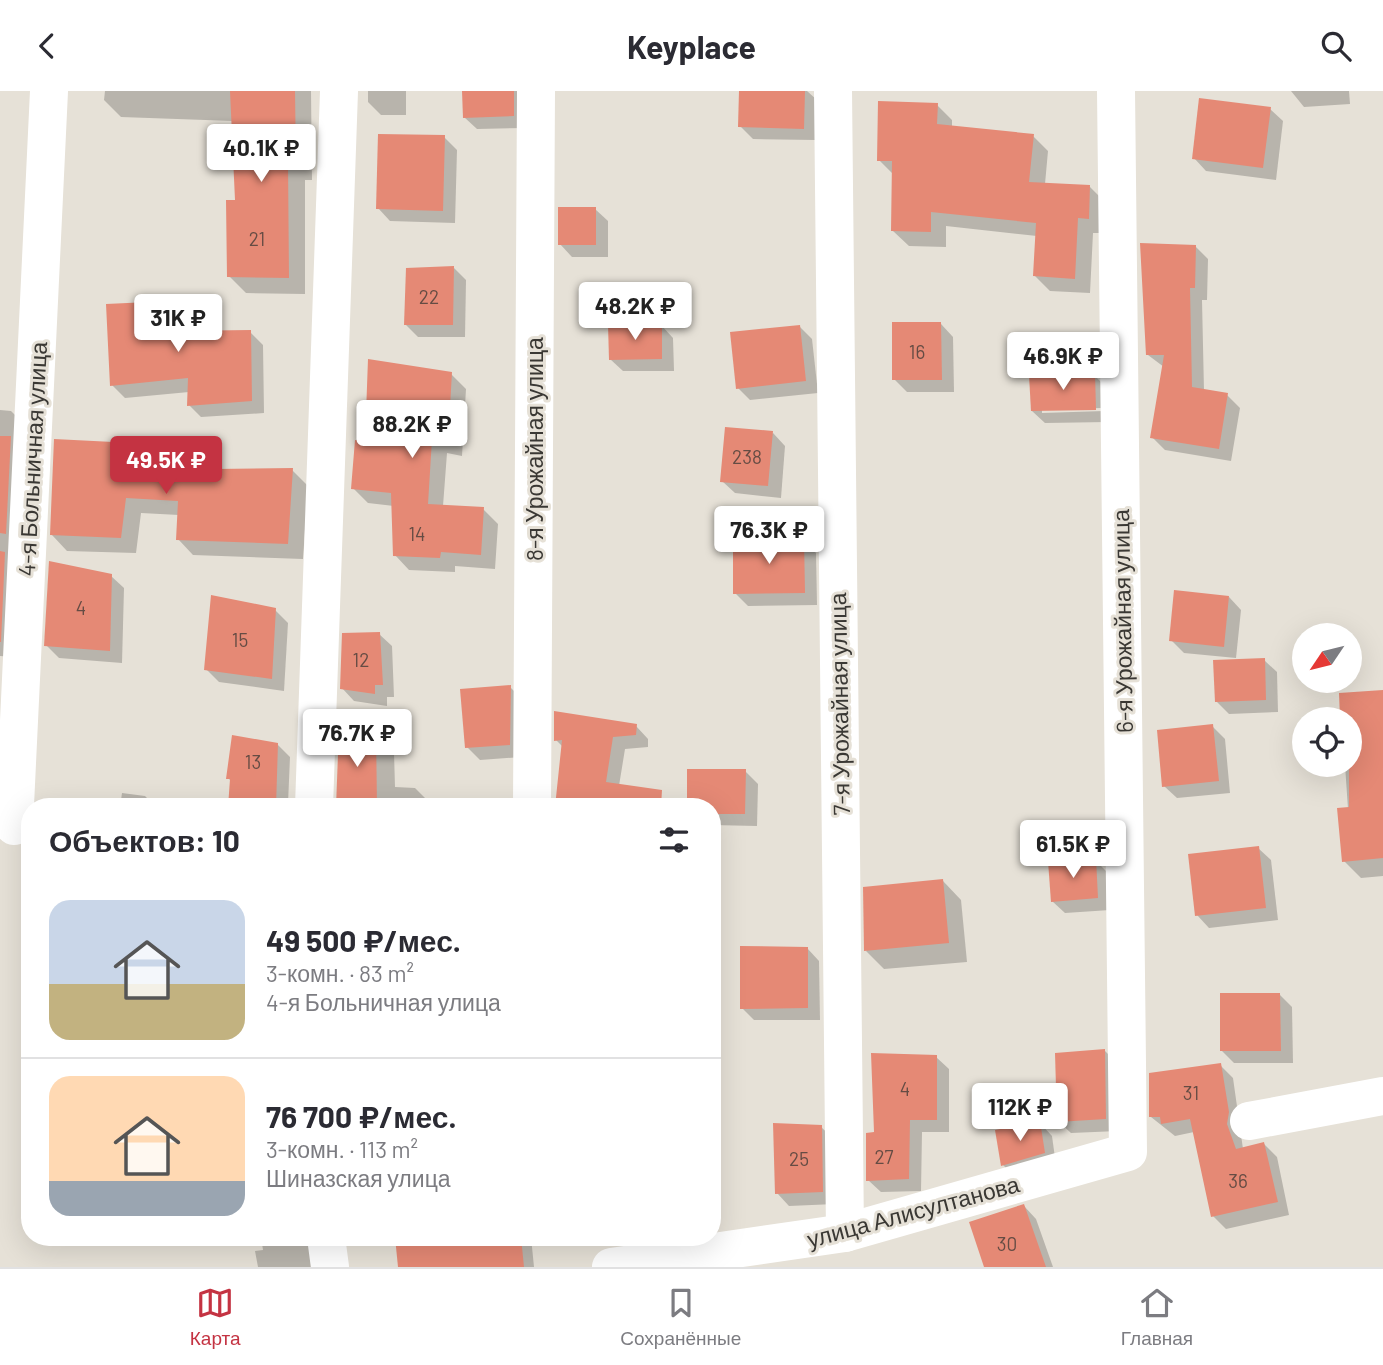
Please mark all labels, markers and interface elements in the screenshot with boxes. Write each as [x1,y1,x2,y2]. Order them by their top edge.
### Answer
icon: back [28,27,66,65]
text: Keyplace [627,27,756,65]
icon: search [1317,27,1355,65]
pin: 40.1K ₽ [196,125,326,184]
text: 40.1K ₽ [223,133,299,161]
house number: 21 [249,227,265,250]
pin: 48.2K ₽ [570,282,700,342]
house number: 22 [419,285,439,308]
text: 48.2K ₽ [595,291,675,319]
pin: 31K ₽ [129,295,227,354]
text: 31K ₽ [150,303,206,331]
pin: 46.9K ₽ [998,333,1128,392]
street label: 8-я Урожайная улица [520,337,548,561]
house number: 16 [909,340,925,363]
street label: 4-я Больничная улица [12,341,52,577]
text: 46.9K ₽ [1023,341,1103,369]
pin: 88.2K ₽ [347,401,477,460]
text: 88.2K ₽ [372,409,452,437]
pin: 49.5K ₽ [101,437,231,496]
text: 49.5K ₽ [126,445,206,473]
house number: 238 [732,445,762,468]
pin: 76.3K ₽ [704,507,834,566]
street label: 6-я Урожайная улица [1106,509,1138,733]
text: 76.3K ₽ [730,515,808,543]
house number: 14 [408,522,426,545]
street label: 7-я Урожайная улица [823,592,855,816]
house number: 4 [76,596,86,619]
north arrow [1292,623,1362,693]
map controls [1292,623,1362,777]
house number: 15 [232,628,248,651]
house number: 12 [353,648,369,671]
button: locate [1292,707,1362,777]
pin: 76.7K ₽ [292,709,422,769]
text: 76.7K ₽ [319,718,395,746]
house number: 13 [245,750,261,773]
icon: filters [655,821,693,859]
pin: 61.5K ₽ [1008,821,1138,880]
text: Объектов: 10 [49,822,240,858]
text: 61.5K ₽ [1036,829,1110,857]
text: 49 500 ₽/мес. [266,922,461,958]
icon: home [105,928,189,1012]
text: 3-комн. · 83 m² [266,959,414,987]
text: 4-я Больничная улица [266,988,501,1016]
house number: 4 [900,1077,910,1100]
house number: 31 [1183,1081,1199,1104]
pin: 112K ₽ [963,1083,1077,1143]
text: 112K ₽ [988,1092,1052,1120]
text: 76 700 ₽/мес. [266,1098,457,1134]
icon: home [105,1104,189,1188]
text: 3-комн. · 113 m² [266,1135,418,1163]
house number: 27 [874,1145,894,1168]
house number: 25 [789,1147,809,1170]
text: Шиназская улица [266,1164,451,1192]
street label: улица Алисултанова [804,1169,1022,1253]
house number: 36 [1228,1169,1248,1192]
house number: 30 [997,1232,1017,1255]
tab: Карта [190,1284,241,1350]
tab: Сохранённые [620,1284,741,1350]
tab: Главная [1121,1284,1193,1350]

